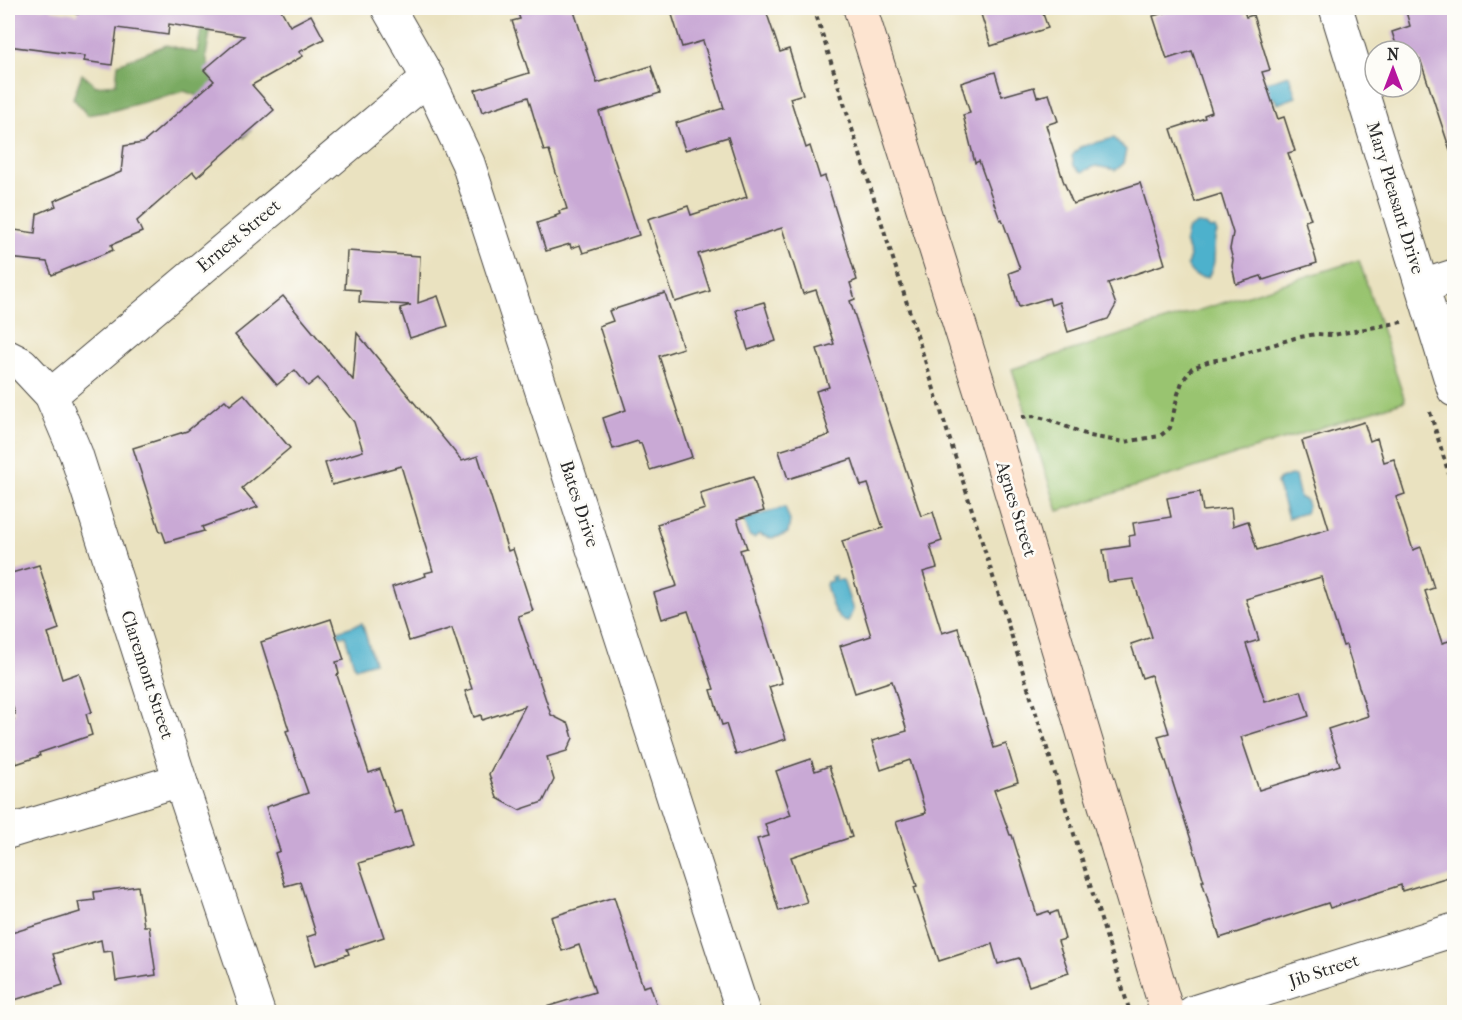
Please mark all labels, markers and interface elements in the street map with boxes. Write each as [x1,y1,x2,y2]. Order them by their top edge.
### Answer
north arrow [1363,39,1423,99]
text: N [1387,45,1400,64]
street label: Mary Pleasant Drive [1362,119,1428,277]
street label: Ernest Street [193,195,285,277]
street label: Bates Drive [555,458,603,550]
street label: Agnes Street [991,458,1041,560]
street label: Claremont Street [116,608,178,742]
street label: Jib Street [1284,950,1362,993]

